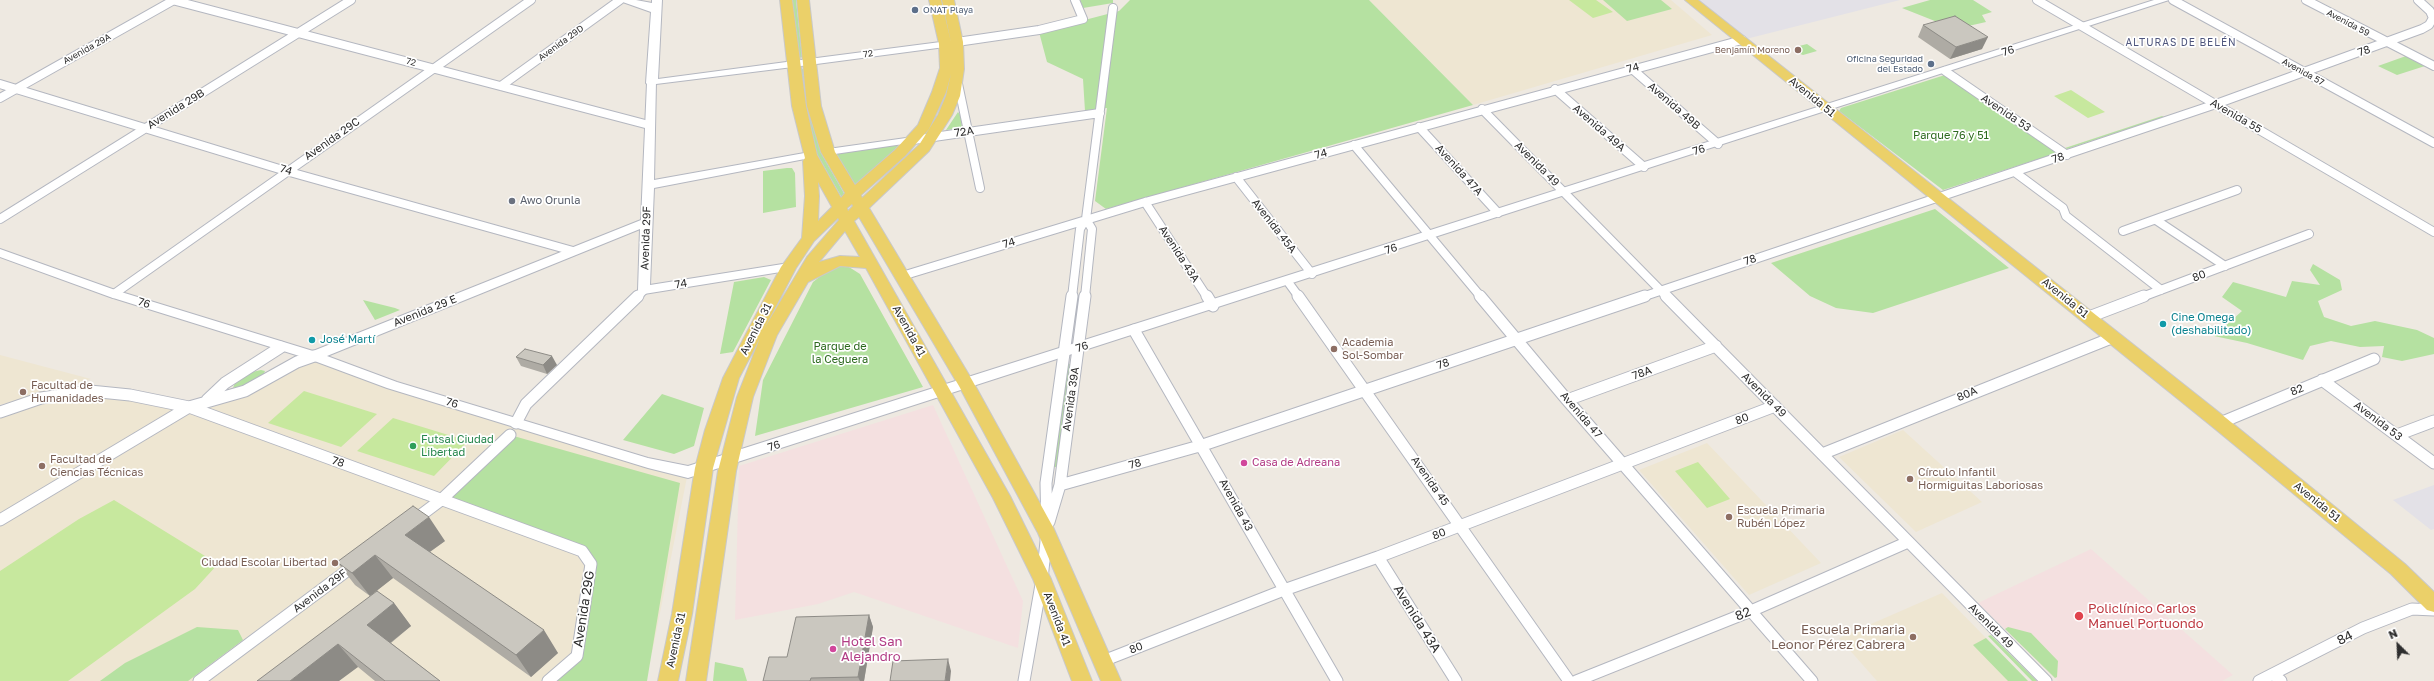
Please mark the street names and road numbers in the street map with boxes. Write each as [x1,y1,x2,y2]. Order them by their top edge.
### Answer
street label: Avenida 59 [2325,7,2371,39]
street label: Avenida 29D [536,23,586,63]
street label: Avenida 29A [61,31,113,67]
street label: 76 [2000,43,2016,59]
street label: 78 [2356,43,2372,59]
street label: 72 [862,48,874,60]
street label: 72 [405,56,417,68]
street label: Avenida 57 [2280,56,2326,88]
street label: 74 [1625,60,1641,76]
street label: Avenida 51 [1786,74,1838,120]
street label: Avenida 49B [1645,80,1703,132]
street label: Avenida 29B [145,86,207,132]
street label: Avenida 53 [1979,92,2033,134]
street label: Avenida 55 [2208,96,2264,136]
street label: Avenida 49A [1570,102,1628,154]
street label: Avenida 29C [302,115,362,163]
street label: 72A [953,124,975,140]
street label: Avenida 49 [1512,139,1562,189]
street label: Avenida 47A [1433,142,1485,198]
street label: 76 [1691,142,1707,158]
street label: 74 [1313,146,1329,162]
street label: 78 [2050,150,2066,166]
street label: 74 [278,162,294,178]
street label: Avenida 45A [1249,196,1299,256]
street label: Avenida 29F [638,206,654,270]
street label: Avenida 43A [1156,223,1202,285]
street label: 74 [1001,235,1017,251]
street label: 76 [1383,241,1399,257]
street label: 78 [1742,252,1758,268]
street label: 80 [2190,267,2208,285]
street label: Avenida 51 [2039,275,2091,321]
street label: 74 [674,277,688,291]
street label: Avenida 29 E [391,292,459,330]
street label: 76 [136,295,152,311]
street label: Avenida 31 [737,301,775,357]
street label: Avenida 41 [890,303,928,359]
street label: 76 [1074,339,1090,355]
street label: 78 [1435,356,1451,372]
street label: 78A [1630,363,1654,383]
street label: Avenida 39A [1060,366,1082,432]
street label: Avenida 49 [1739,370,1789,420]
street label: 82 [2288,381,2306,399]
street label: 80A [1955,384,1979,404]
street label: Avenida 47 [1557,389,1605,441]
street label: 76 [444,395,460,411]
street label: Avenida 53 [2351,398,2405,444]
street label: 80 [1733,410,1751,428]
street label: 76 [766,438,782,454]
street label: 78 [330,454,346,470]
street label: Avenida 45 [1408,454,1452,508]
street label: 78 [1127,456,1143,472]
street label: Avenida 43 [1216,477,1256,533]
street label: Avenida 51 [2291,479,2343,525]
street label: 80 [1430,525,1448,543]
street label: Avenida 29F [290,566,350,616]
street label: Avenida 29G [570,570,598,648]
street label: Avenida 43A [1390,582,1444,656]
street label: Avenida 41 [1041,590,1073,648]
street label: Avenida 49 [1966,601,2016,651]
street label: 82 [1733,604,1753,624]
street label: Avenida 31 [664,611,688,669]
street label: 84 [2334,627,2356,649]
street label: 80 [1127,639,1145,657]

